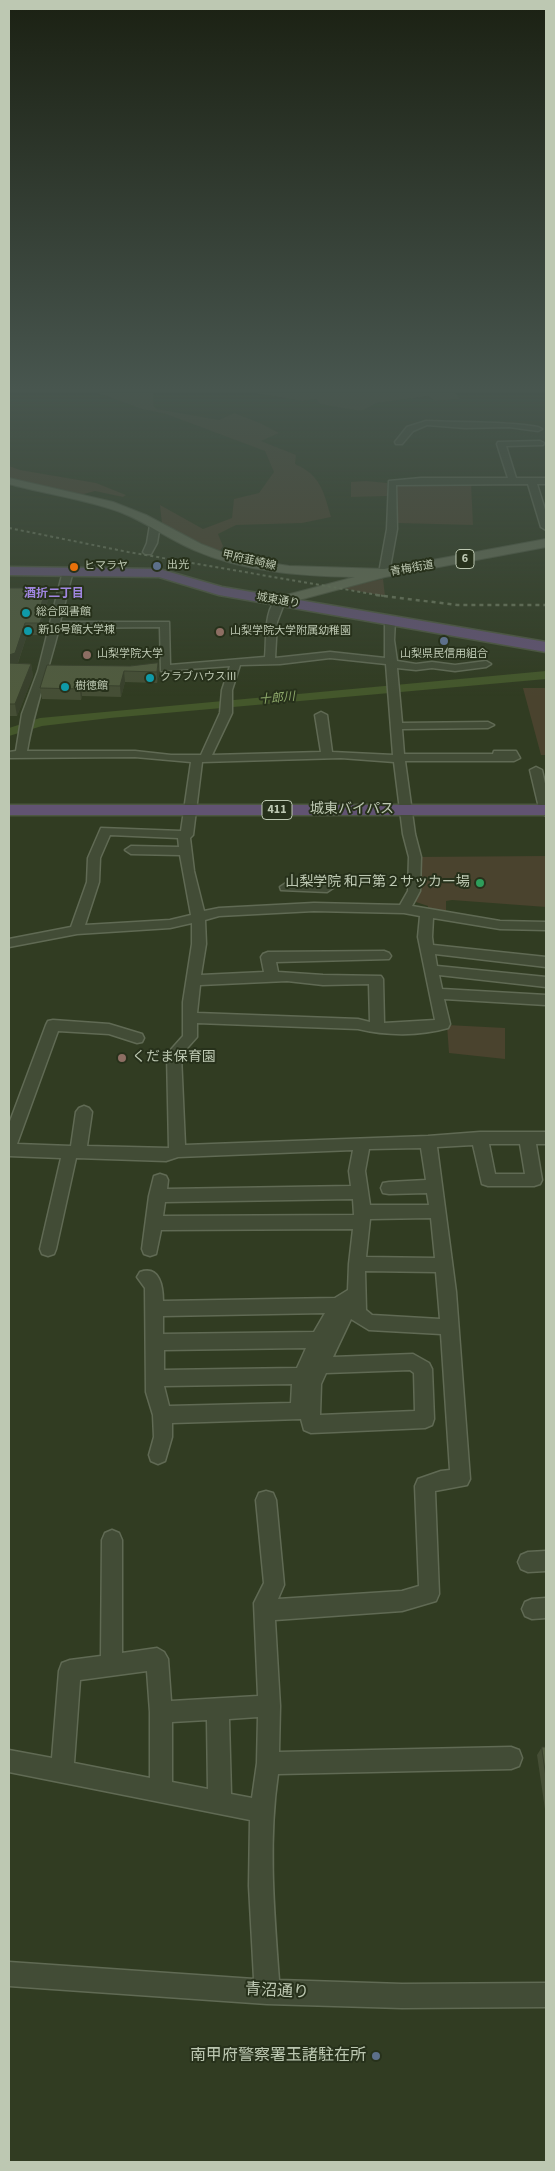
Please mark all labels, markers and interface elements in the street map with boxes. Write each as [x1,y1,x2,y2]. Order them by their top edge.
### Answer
street label: 甲府韮崎線 [221,548,277,574]
road number: 6 [456,550,474,568]
place label: 出光 [167,559,189,573]
street label: 青梅街道 [389,559,435,579]
place label: ヒマラヤ [84,560,128,574]
marker: 出光 [151,560,163,572]
marker: ヒマラヤ [68,561,80,573]
district label: 酒折二丁目 [24,587,84,601]
street label: 城東通り [255,591,301,611]
place label: 総合図書館 [36,606,91,620]
marker: 総合図書館 [20,607,32,619]
place label: 新16号館大学棟 [38,624,115,638]
marker: 新16号館大学棟 [22,625,34,637]
place label: 山梨学院大学附属幼稚園 [230,625,351,639]
marker: 山梨学院大学附属幼稚園 [214,626,226,638]
marker: 山梨県民信用組合 [438,635,450,647]
place label: 山梨学院大学 [97,648,163,662]
place label: 山梨県民信用組合 [400,648,488,662]
marker: 山梨学院大学 [81,649,93,661]
place label: クラブハウスⅢ [160,671,237,685]
marker: クラブハウスⅢ [144,672,156,684]
place label: 樹徳館 [75,680,108,694]
marker: 樹徳館 [59,681,71,693]
water label: 十郎川 [258,690,296,708]
road number: 411 [262,800,292,820]
street label: 城東バイパス [310,802,394,818]
place label: 山梨学院 和戸第２サッカー場 [285,875,470,891]
marker: 山梨学院 和戸第２サッカー場 [474,877,486,889]
place label: くだま保育園 [132,1050,216,1066]
marker: くだま保育園 [116,1052,128,1064]
street label: 青沼通り [245,1981,309,2003]
place label: 南甲府警察署玉諸駐在所 [190,2046,366,2066]
marker: 南甲府警察署玉諸駐在所 [370,2050,382,2062]

